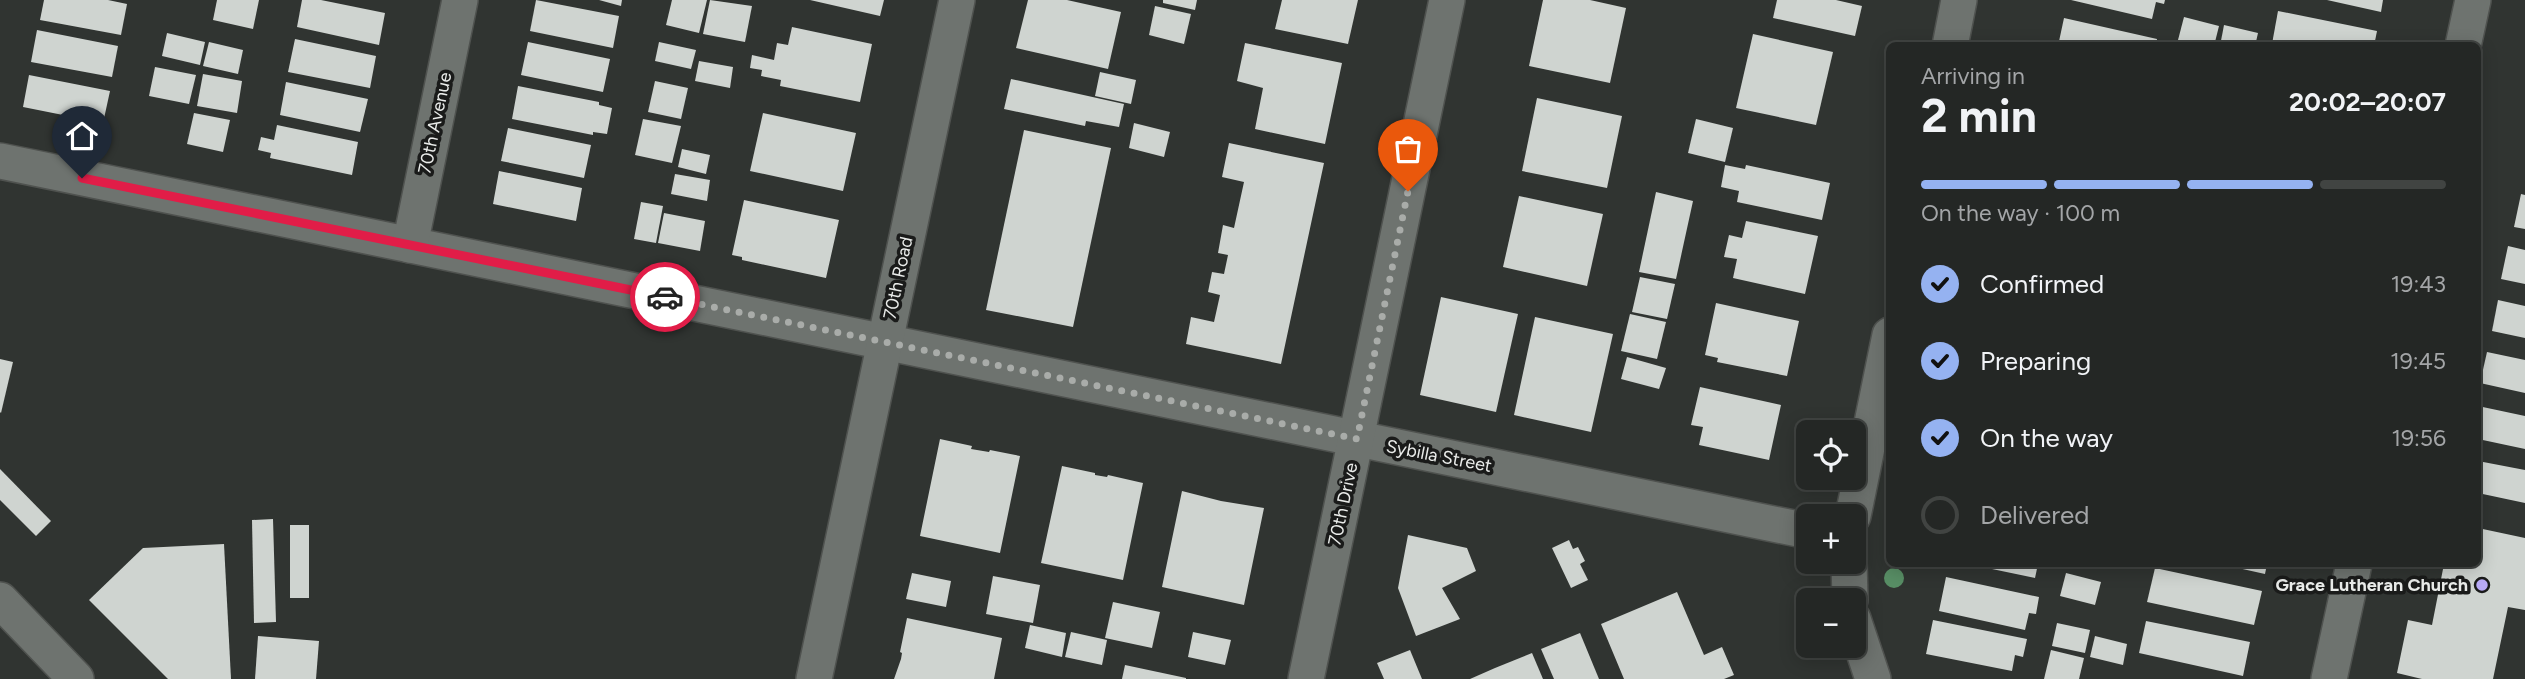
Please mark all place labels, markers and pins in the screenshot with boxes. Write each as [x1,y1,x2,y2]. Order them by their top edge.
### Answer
pin [52,106,112,178]
pin [1378,119,1438,191]
place label: Grace Lutheran Church [2275,574,2468,596]
marker: Grace Lutheran Church [2474,577,2490,593]

